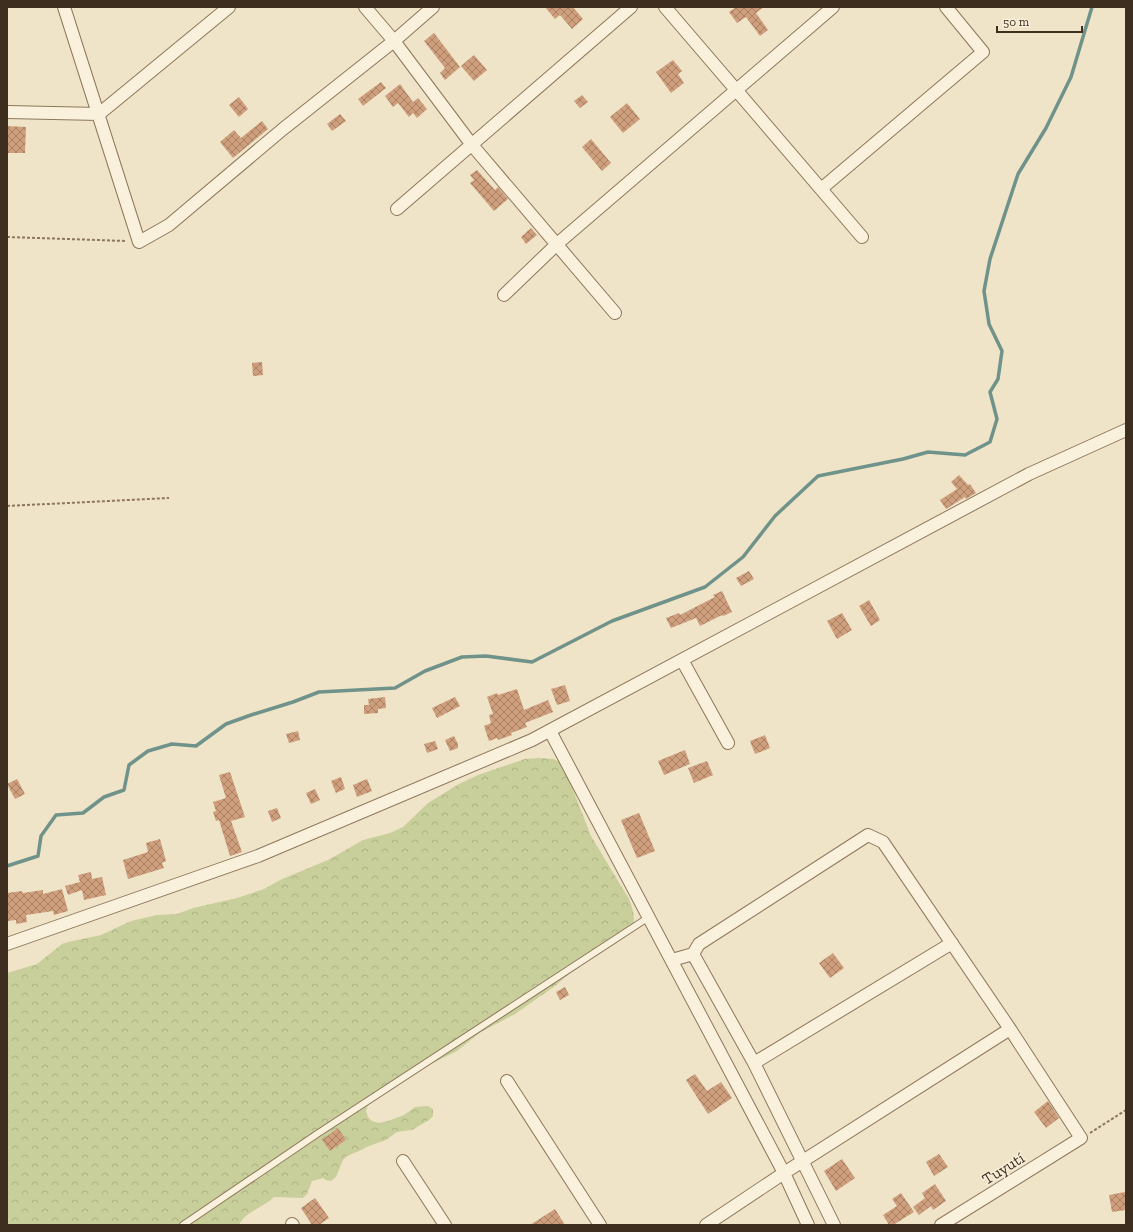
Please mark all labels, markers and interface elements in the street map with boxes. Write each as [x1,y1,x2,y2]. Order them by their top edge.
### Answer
scale bar [997,8,1082,34]
text: 50 m [1003,15,1030,29]
street label: Tuyutí [979,1148,1028,1189]

